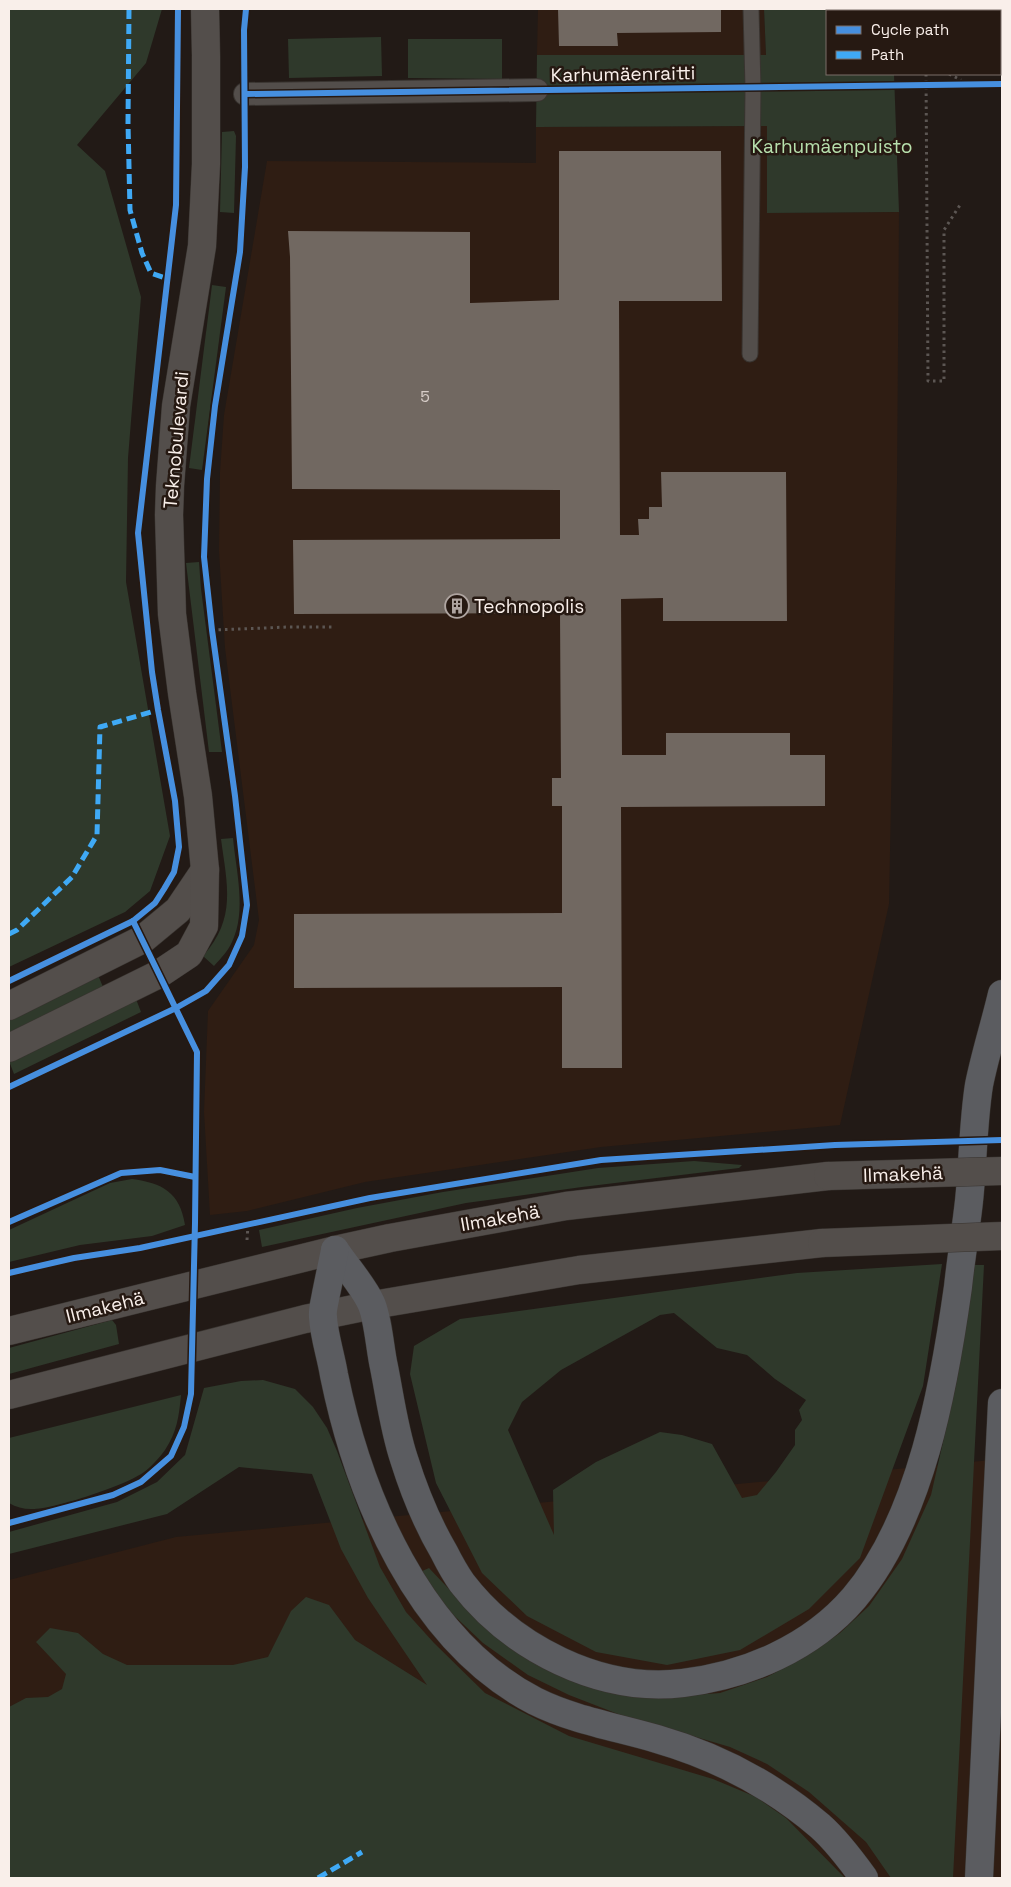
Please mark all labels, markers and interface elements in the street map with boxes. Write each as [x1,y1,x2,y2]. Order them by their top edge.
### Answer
legend [826,10,1001,75]
text: Cycle path [871,20,949,39]
text: Path [871,45,904,64]
street label: Karhumäenraitti [550,60,696,88]
park label: Karhumäenpuisto [751,134,913,159]
street label: Teknobulevardi [158,370,194,510]
house number: 5 [420,386,430,407]
building icon: Technopolis [444,593,470,619]
place label: Technopolis [474,594,584,619]
street label: Ilmakehä [863,1160,944,1188]
street label: Ilmakehä [458,1199,542,1237]
street label: Ilmakehä [63,1285,147,1329]

